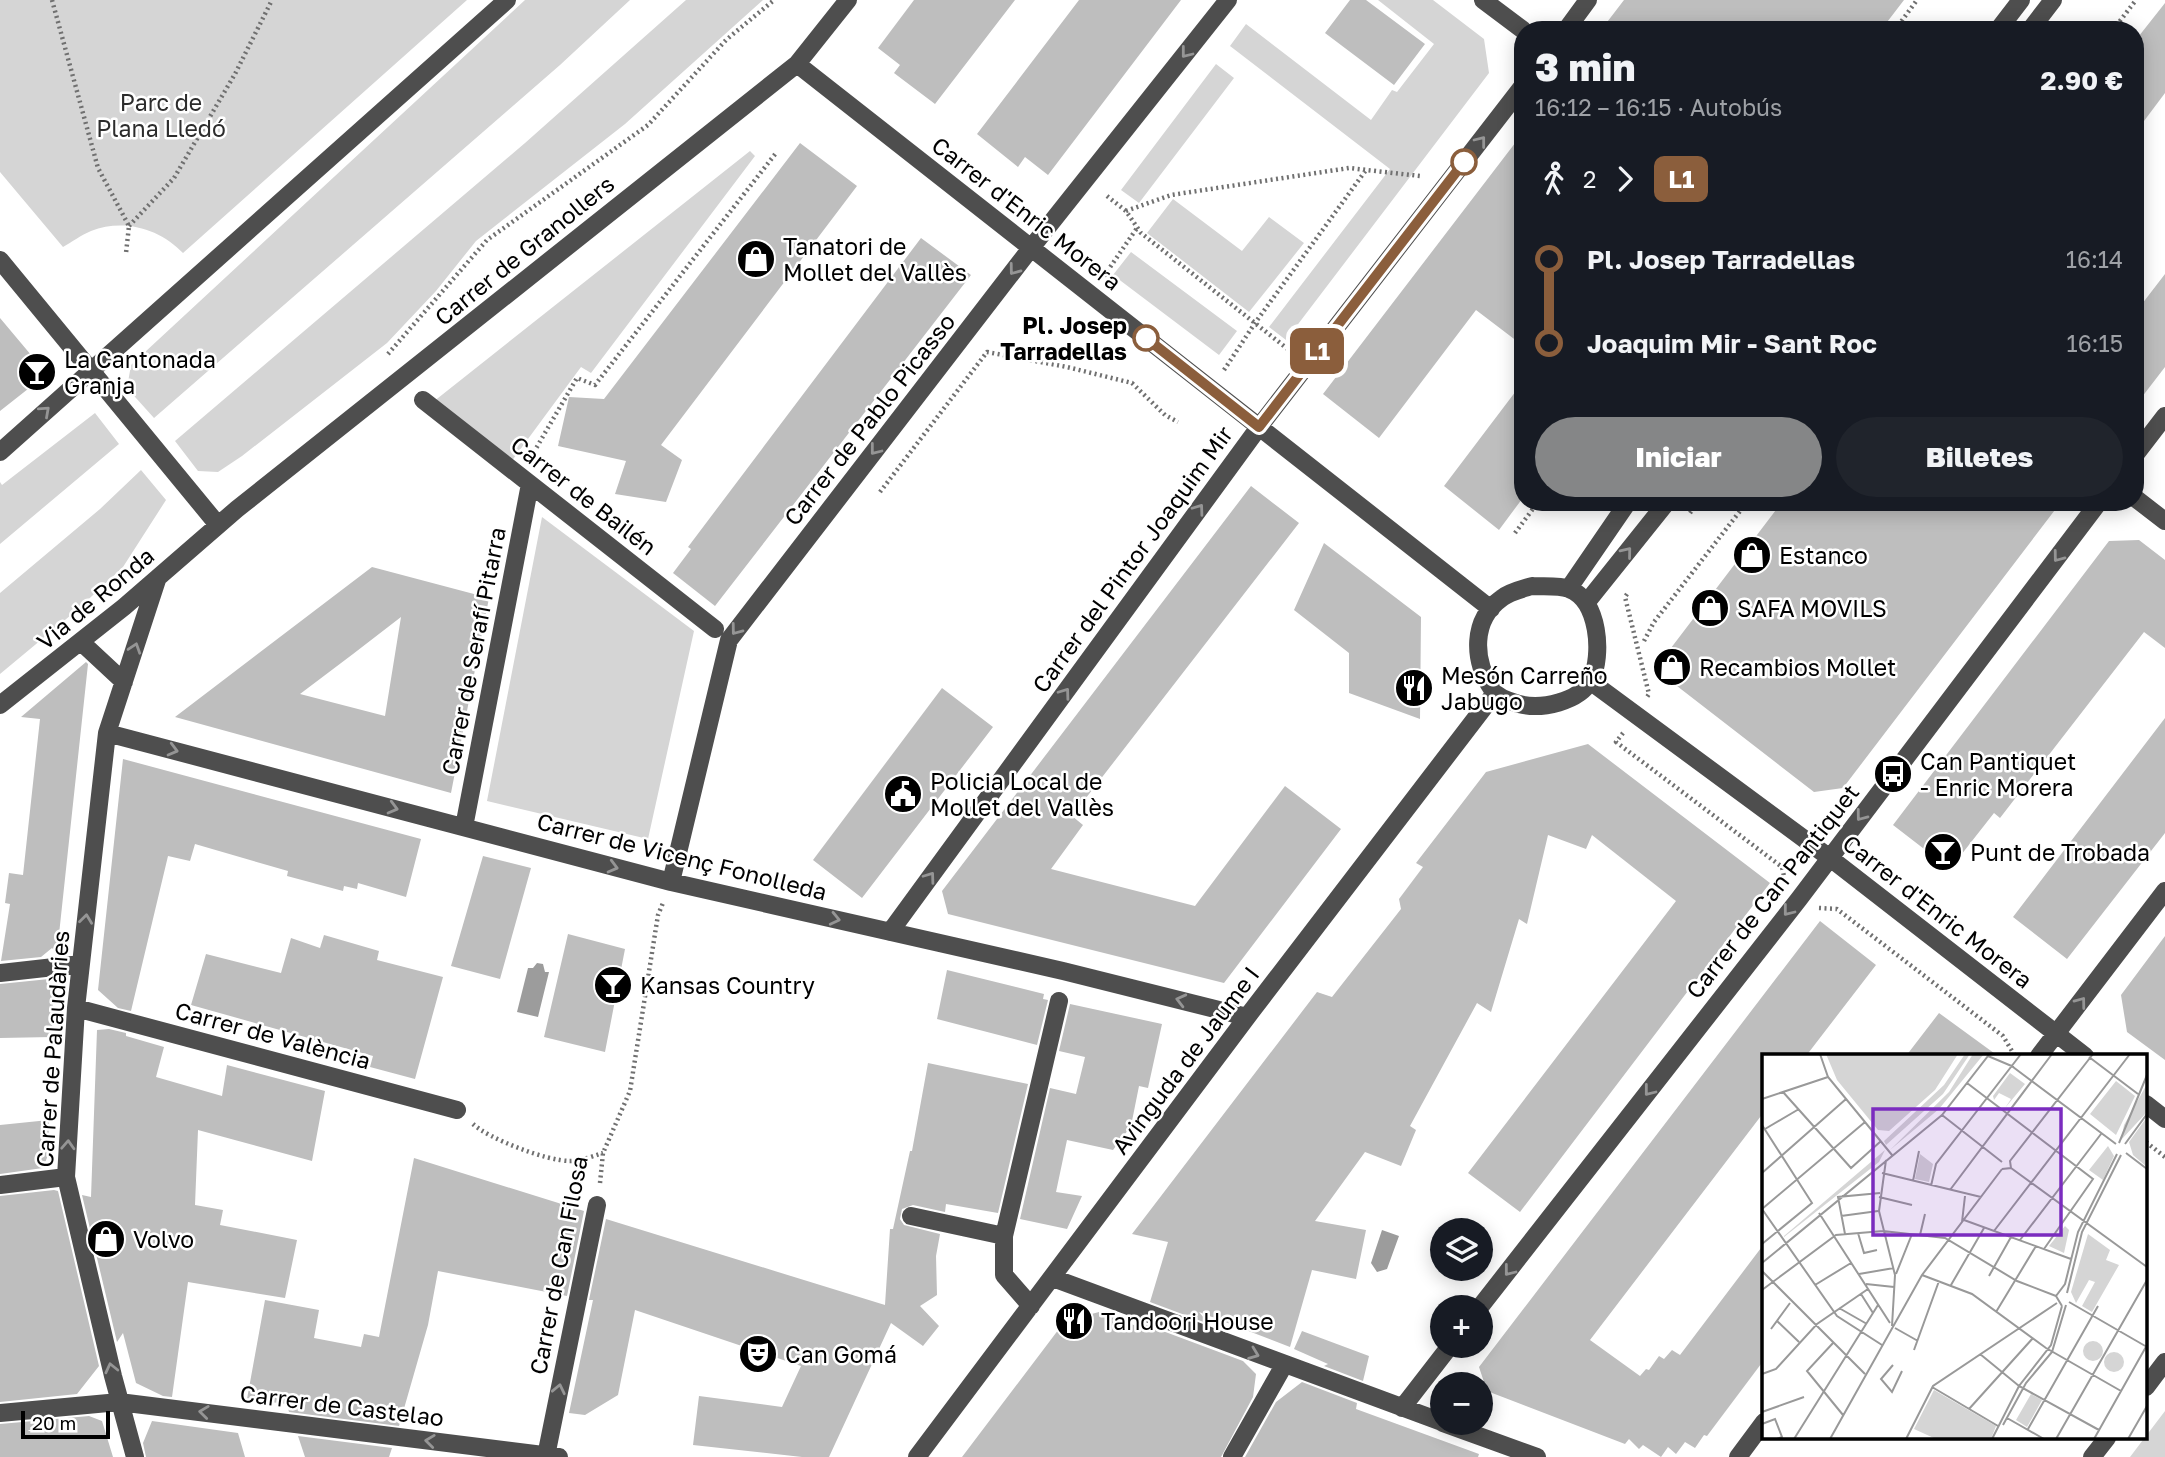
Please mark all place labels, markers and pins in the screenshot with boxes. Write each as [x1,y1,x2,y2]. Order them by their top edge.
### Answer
unlabelled marker [1451,149,1477,175]
place label: Tanatori de Mollet del Vallès [783,232,967,286]
shop icon: Tanatori de Mollet del Vallès [735,238,777,280]
place label: Pl. Josep Tarradellas [1000,311,1127,365]
marker: Pl. Josep Tarradellas [1133,325,1159,351]
place label: La Cantonada Granja [64,345,216,399]
bar icon: La Cantonada Granja [16,351,58,393]
shop icon: Estanco [1731,534,1773,576]
place label: Estanco [1779,541,1868,569]
shop icon: SAFA MOVILS [1689,587,1731,629]
place label: SAFA MOVILS [1737,594,1887,622]
shop icon: Recambios Mollet [1651,646,1693,688]
place label: Recambios Mollet [1699,653,1896,681]
place label: Mesón Carreño Jabugo [1441,661,1608,715]
restaurant icon: Mesón Carreño Jabugo [1393,667,1435,709]
place label: Can Pantiquet - Enric Morera [1920,747,2076,801]
bus stop icon: Can Pantiquet - Enric Morera [1872,753,1914,795]
place label: Policia Local de Mollet del Vallès [930,767,1114,821]
public building icon: Policia Local de Mollet del Vallès [882,773,924,815]
bar icon: Punt de Trobada [1922,831,1964,873]
place label: Punt de Trobada [1970,838,2150,866]
bar icon: Kansas Country [592,964,634,1006]
place label: Kansas Country [640,971,815,999]
shop icon: Volvo [85,1218,127,1260]
place label: Volvo [133,1225,194,1253]
restaurant icon: Tandoori House [1053,1300,1095,1342]
place label: Tandoori House [1101,1307,1274,1335]
theatre icon: Can Gomá [737,1333,779,1375]
place label: Can Gomá [785,1340,897,1368]

